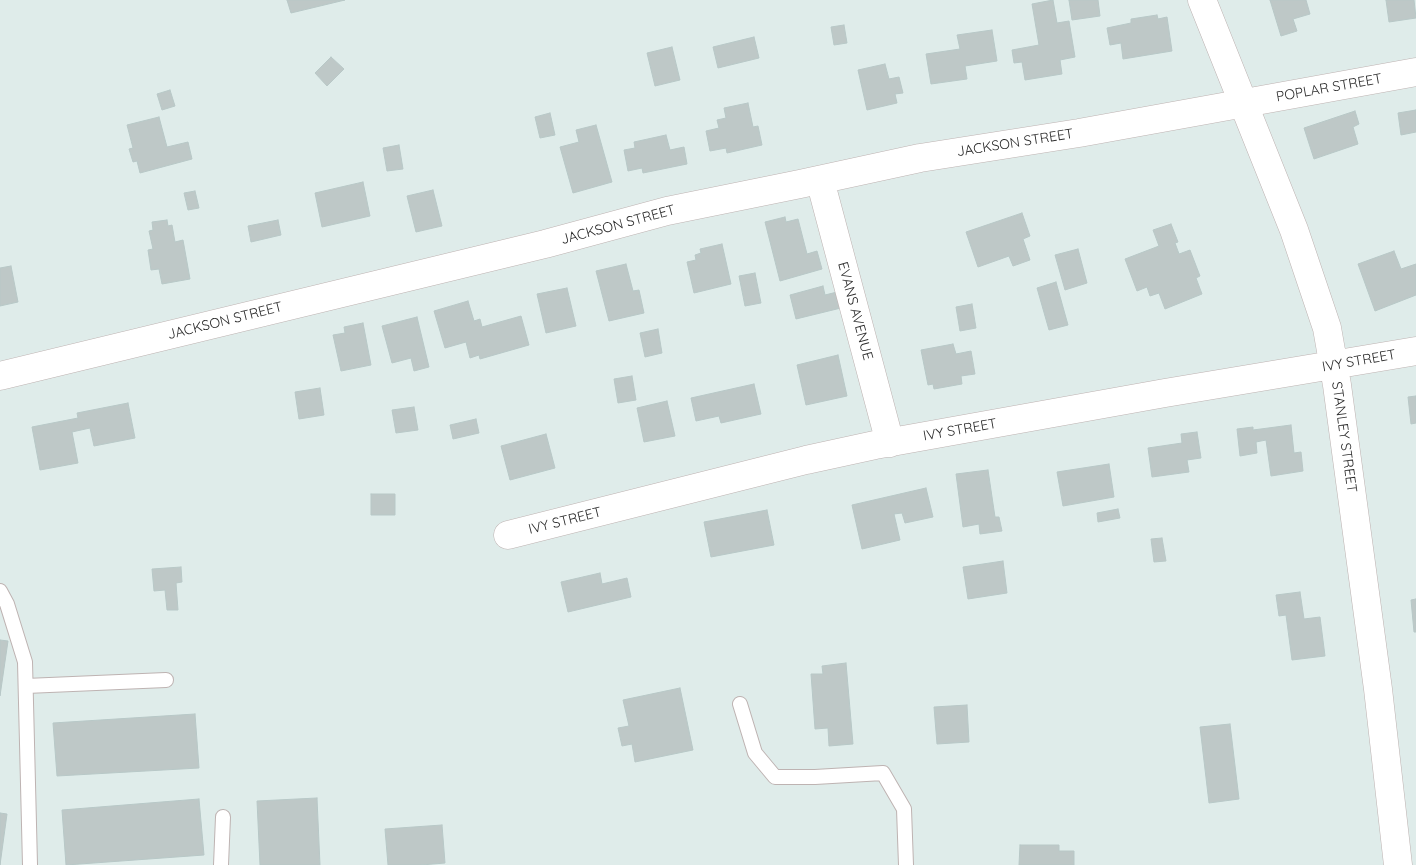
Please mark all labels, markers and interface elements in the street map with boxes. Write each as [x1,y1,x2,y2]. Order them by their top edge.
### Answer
street label: POPLAR STREET [1275,70,1383,106]
street label: JACKSON STREET [955,125,1075,161]
street label: JACKSON STREET [559,202,677,248]
street label: EVANS AVENUE [834,260,876,362]
street label: JACKSON STREET [166,299,284,343]
street label: IVY STREET [1321,346,1397,376]
street label: STANLEY STREET [1328,380,1360,494]
street label: IVY STREET [922,415,998,445]
street label: IVY STREET [527,504,603,538]

